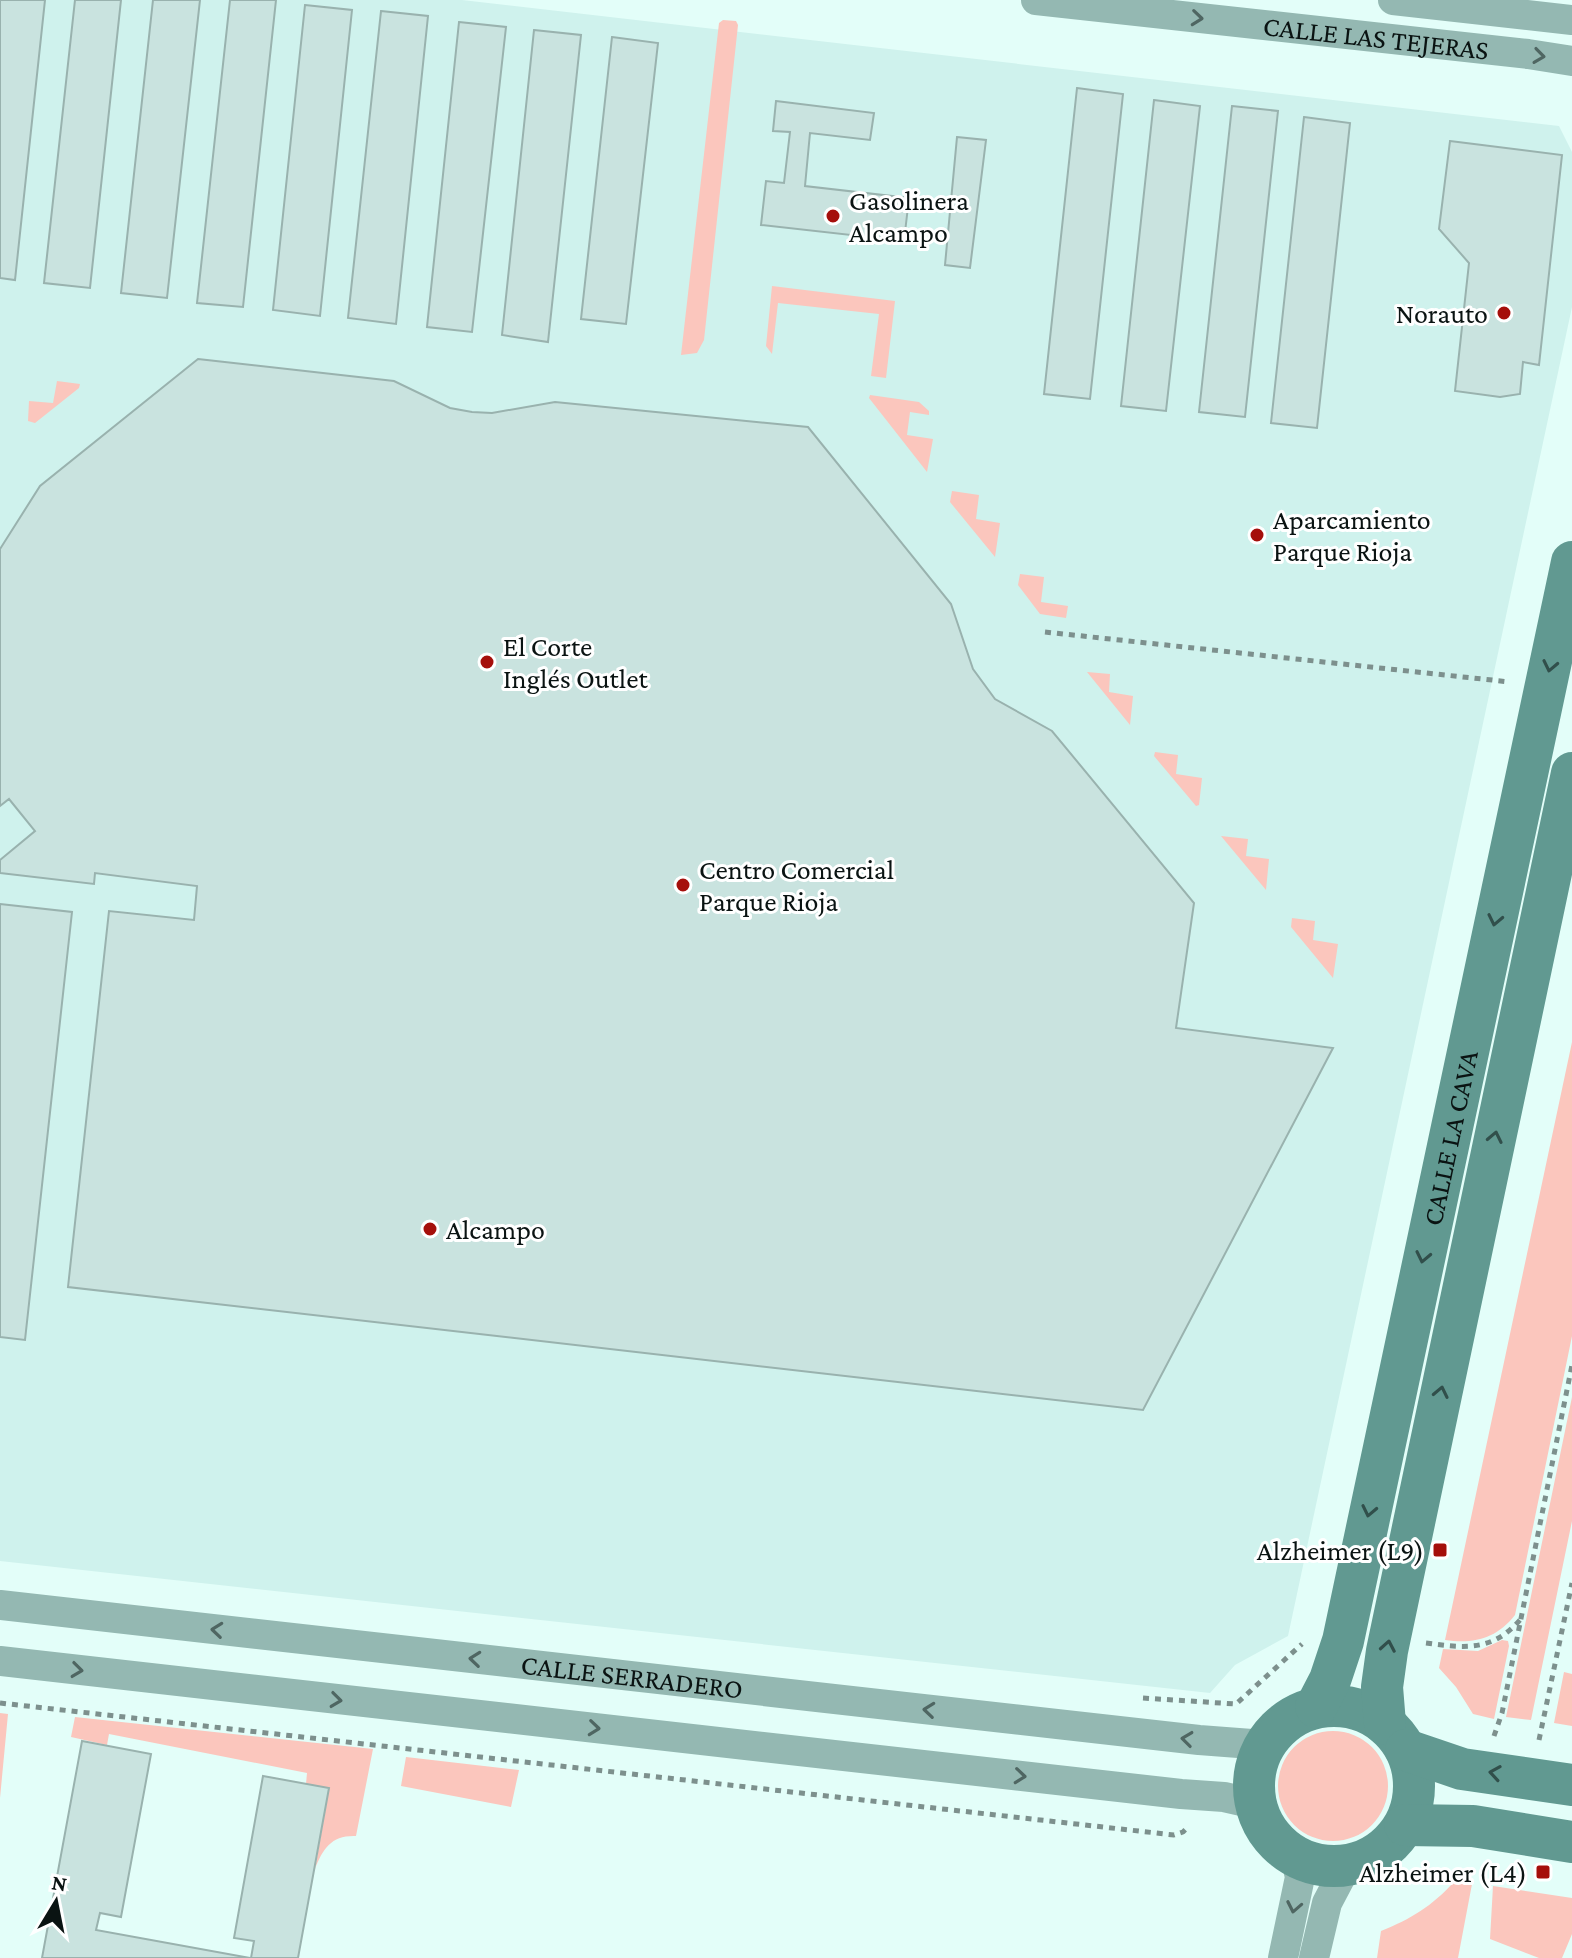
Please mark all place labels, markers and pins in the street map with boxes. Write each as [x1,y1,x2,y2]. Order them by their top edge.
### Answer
place label: Gasolinera Alcampo [849,185,969,248]
marker: Gasolinera Alcampo [824,207,842,225]
place label: Norauto [1396,298,1488,329]
marker: Norauto [1495,304,1513,322]
place label: Aparcamiento Parque Rioja [1273,504,1431,567]
marker: Aparcamiento Parque Rioja [1248,526,1266,544]
place label: El Corte Inglés Outlet [503,631,648,694]
marker: El Corte Inglés Outlet [478,653,496,671]
place label: Centro Comercial Parque Rioja [699,854,894,917]
marker: Centro Comercial Parque Rioja [674,876,692,894]
place label: Alcampo [446,1214,545,1245]
marker: Alcampo [421,1220,439,1238]
place label: Alzheimer (L9) [1257,1535,1424,1567]
marker: Alzheimer (L9) [1431,1541,1449,1559]
place label: Alzheimer (L4) [1359,1857,1527,1889]
marker: Alzheimer (L4) [1534,1863,1552,1881]

